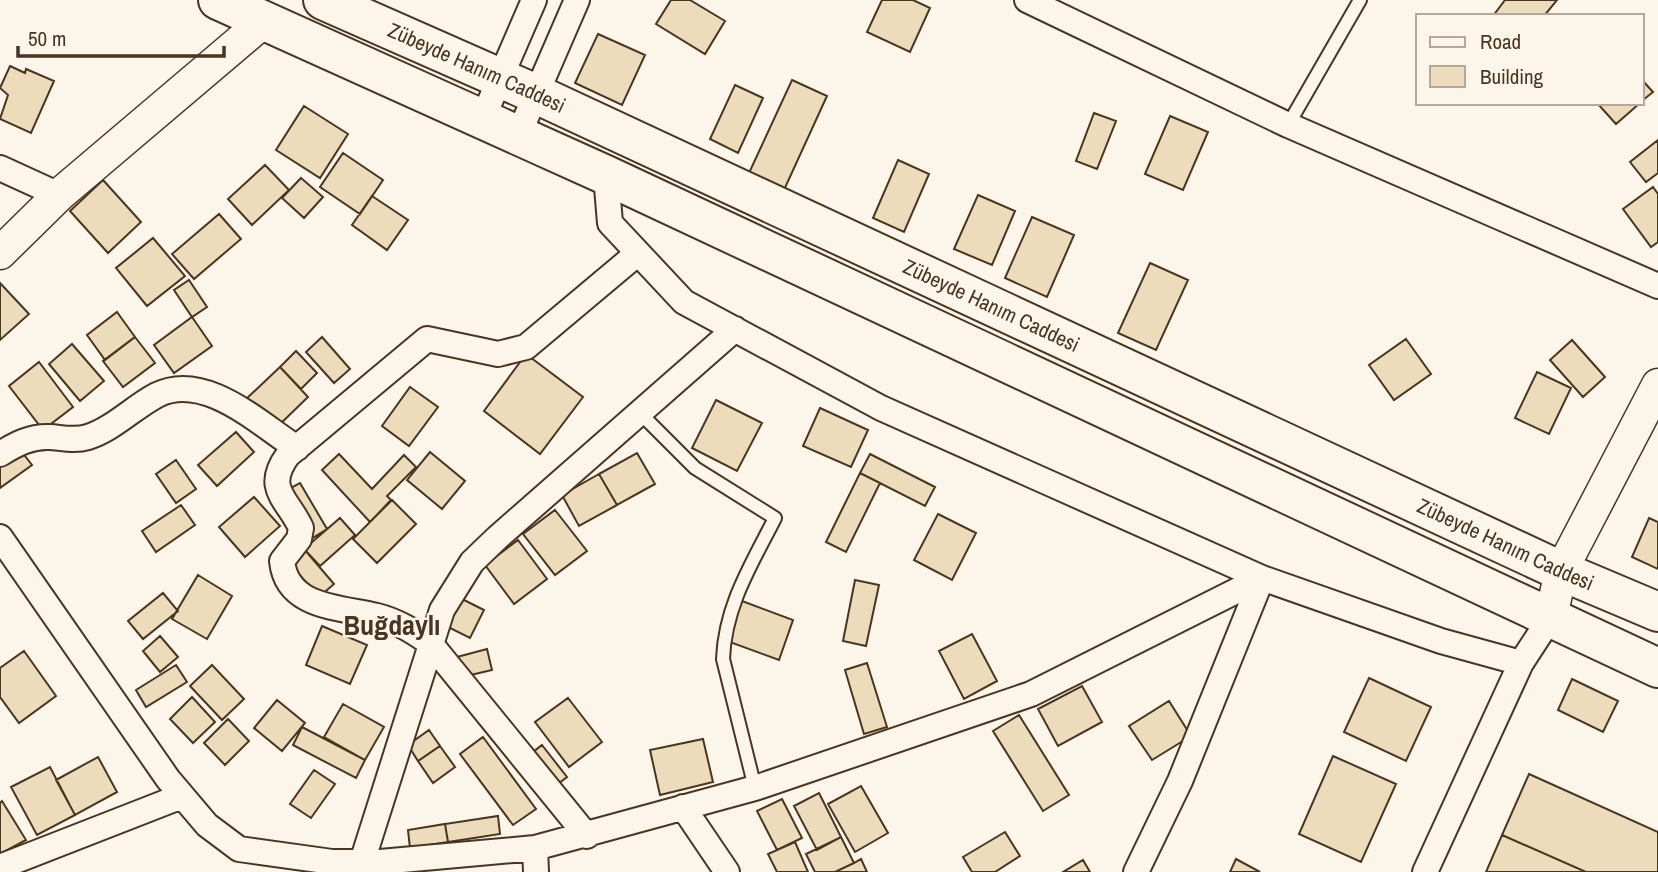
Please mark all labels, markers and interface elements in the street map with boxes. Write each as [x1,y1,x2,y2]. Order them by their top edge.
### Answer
scale bar [18,14,224,58]
legend [1416,14,1644,105]
street label: Zübeyde Hanım Caddesi [383,15,570,120]
text: 50 m [28,24,66,53]
text: Road [1480,27,1521,56]
text: Building [1480,62,1544,91]
street label: Zübeyde Hanım Caddesi [899,252,1084,359]
street label: Zübeyde Hanım Caddesi [1413,491,1599,597]
district label: Buğdaylı [344,606,440,644]

